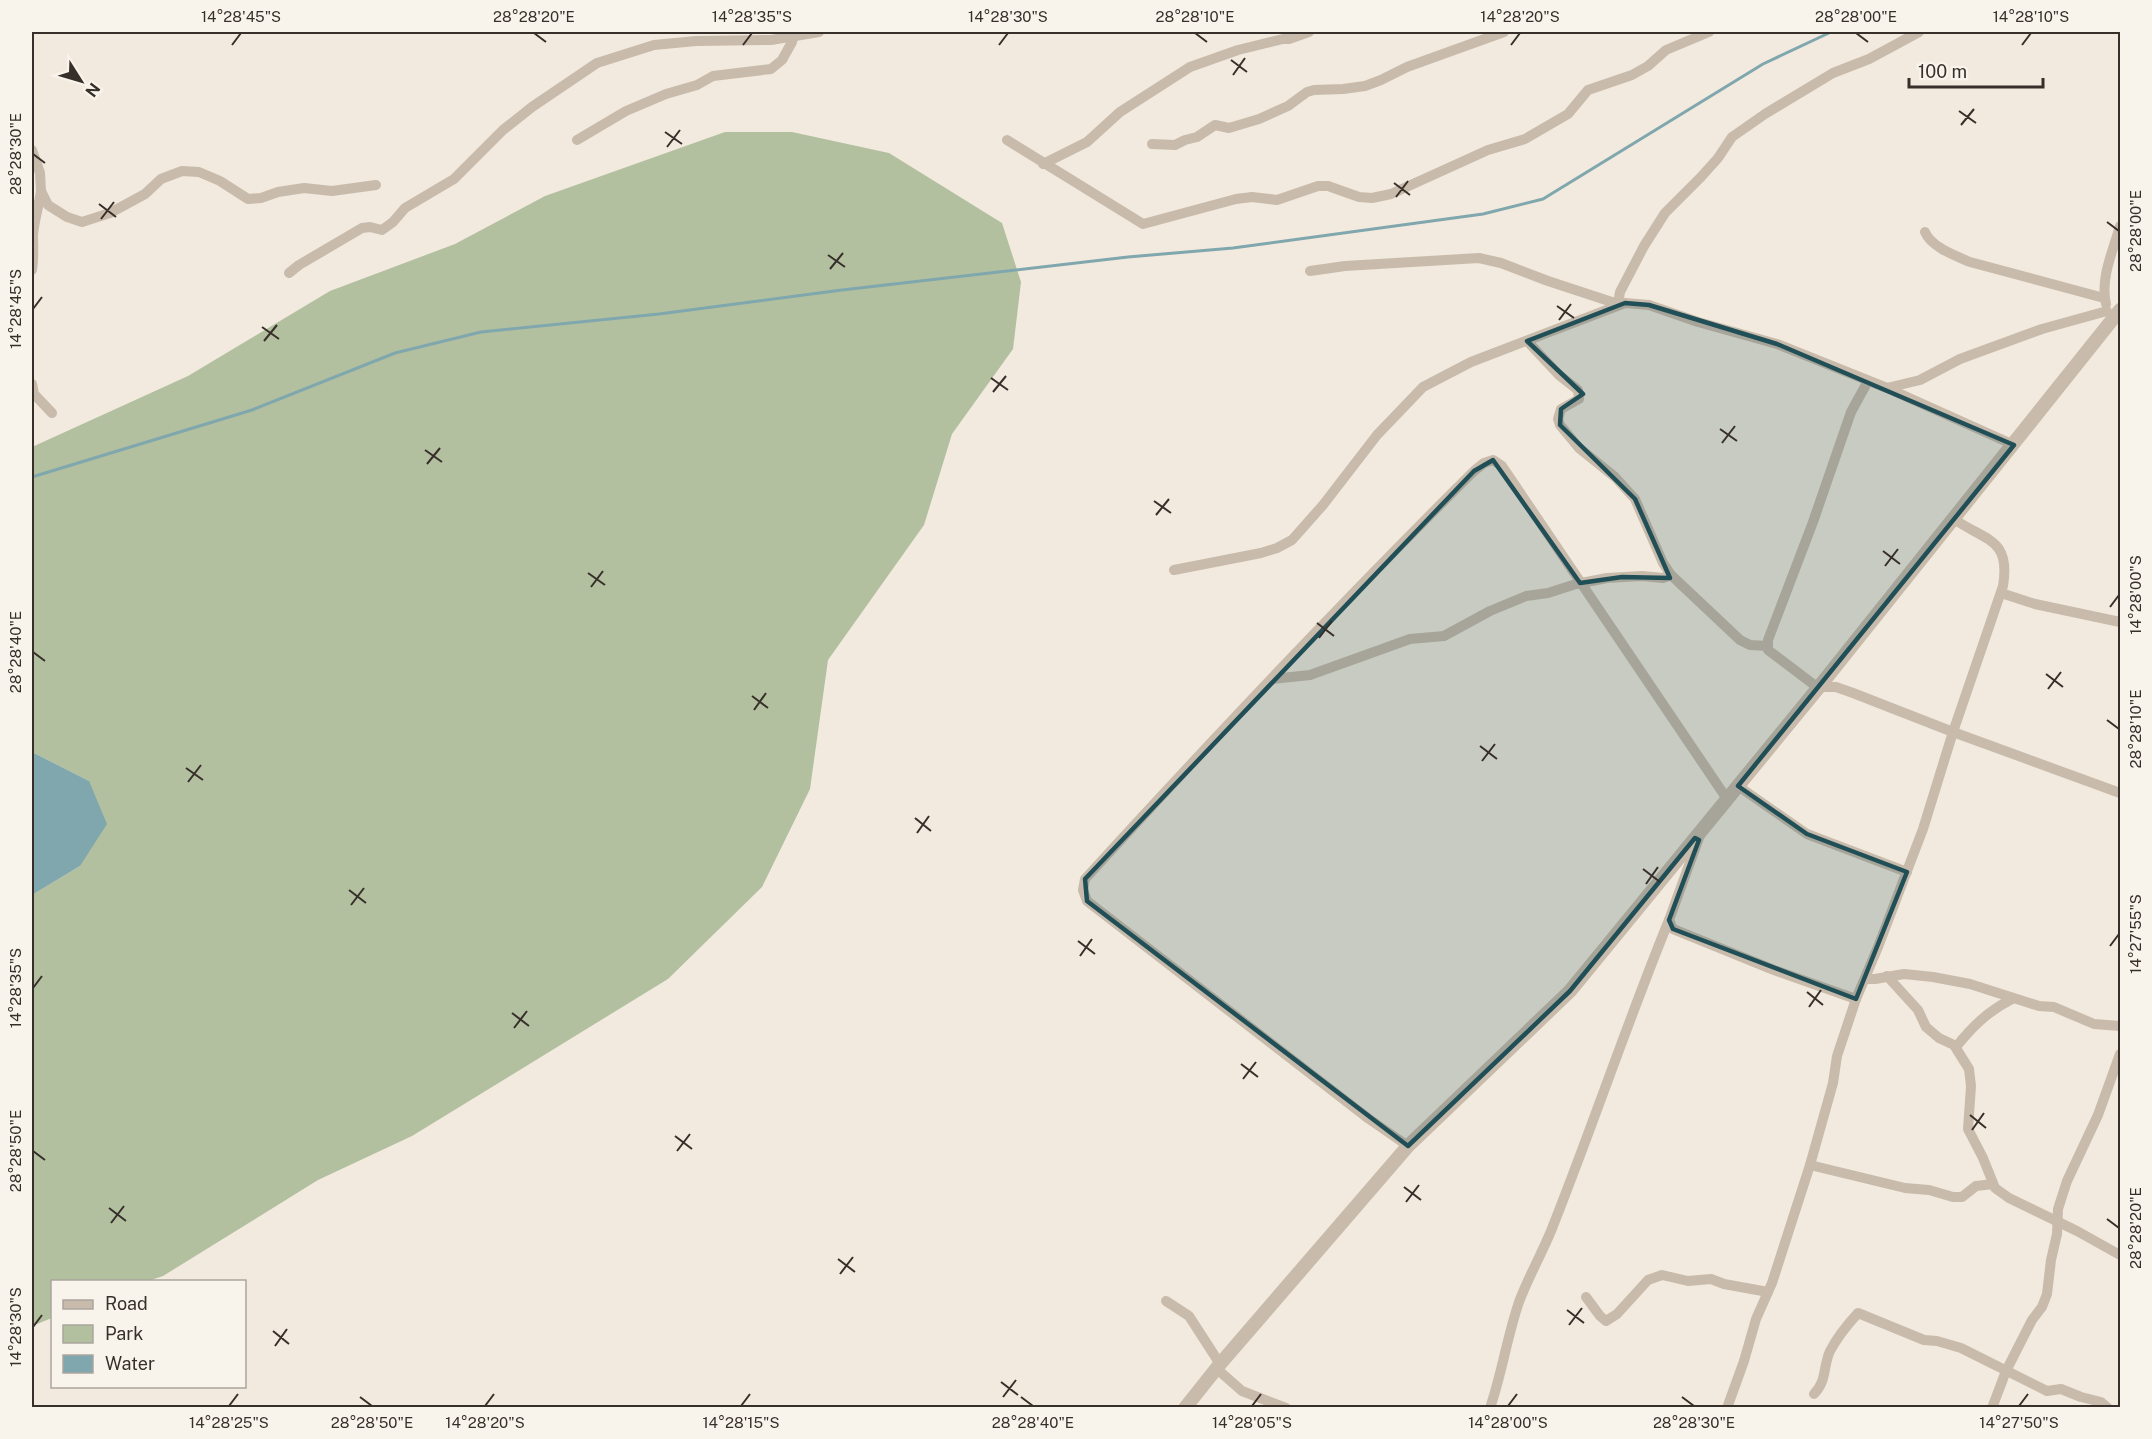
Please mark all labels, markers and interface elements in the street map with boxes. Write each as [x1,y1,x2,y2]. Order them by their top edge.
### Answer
text: 14°28'45"S [201,8,281,25]
text: 28°28'20"E [493,8,575,25]
text: 14°28'35"S [712,8,792,25]
text: 14°28'30"S [968,8,1048,25]
text: 28°28'10"E [1156,8,1234,25]
text: 14°28'20"S [1480,8,1560,25]
text: 28°28'00"E [1815,8,1897,25]
text: 14°28'10"S [1993,8,2069,25]
north arrow [51,51,111,111]
scale bar [1909,51,2042,89]
text: 100 m [1918,61,1967,82]
text: N [81,79,104,100]
text: 28°28'30"E [7,113,24,195]
text: 28°28'00"E [2127,190,2144,272]
text: 14°28'45"S [7,269,24,349]
text: 14°28'00"S [2127,555,2144,635]
text: 28°28'40"E [7,611,24,693]
text: 28°28'10"E [2127,690,2144,768]
text: 14°27'55"S [2127,894,2144,974]
text: 14°28'35"S [7,948,24,1028]
text: 28°28'50"E [7,1110,24,1192]
text: 28°28'20"E [2127,1187,2144,1269]
legend [51,1280,246,1388]
text: 14°28'30"S [7,1287,24,1367]
text: Road [105,1293,148,1314]
text: Park [105,1323,143,1344]
text: Water [105,1353,155,1374]
text: 14°28'25"S [189,1414,269,1431]
text: 28°28'50"E [331,1414,413,1431]
text: 14°28'20"S [445,1414,525,1431]
text: 14°28'15"S [703,1414,780,1431]
text: 28°28'40"E [992,1414,1074,1431]
text: 14°28'05"S [1212,1414,1292,1431]
text: 14°28'00"S [1468,1414,1548,1431]
text: 28°28'30"E [1653,1414,1735,1431]
text: 14°27'50"S [1979,1414,2059,1431]

